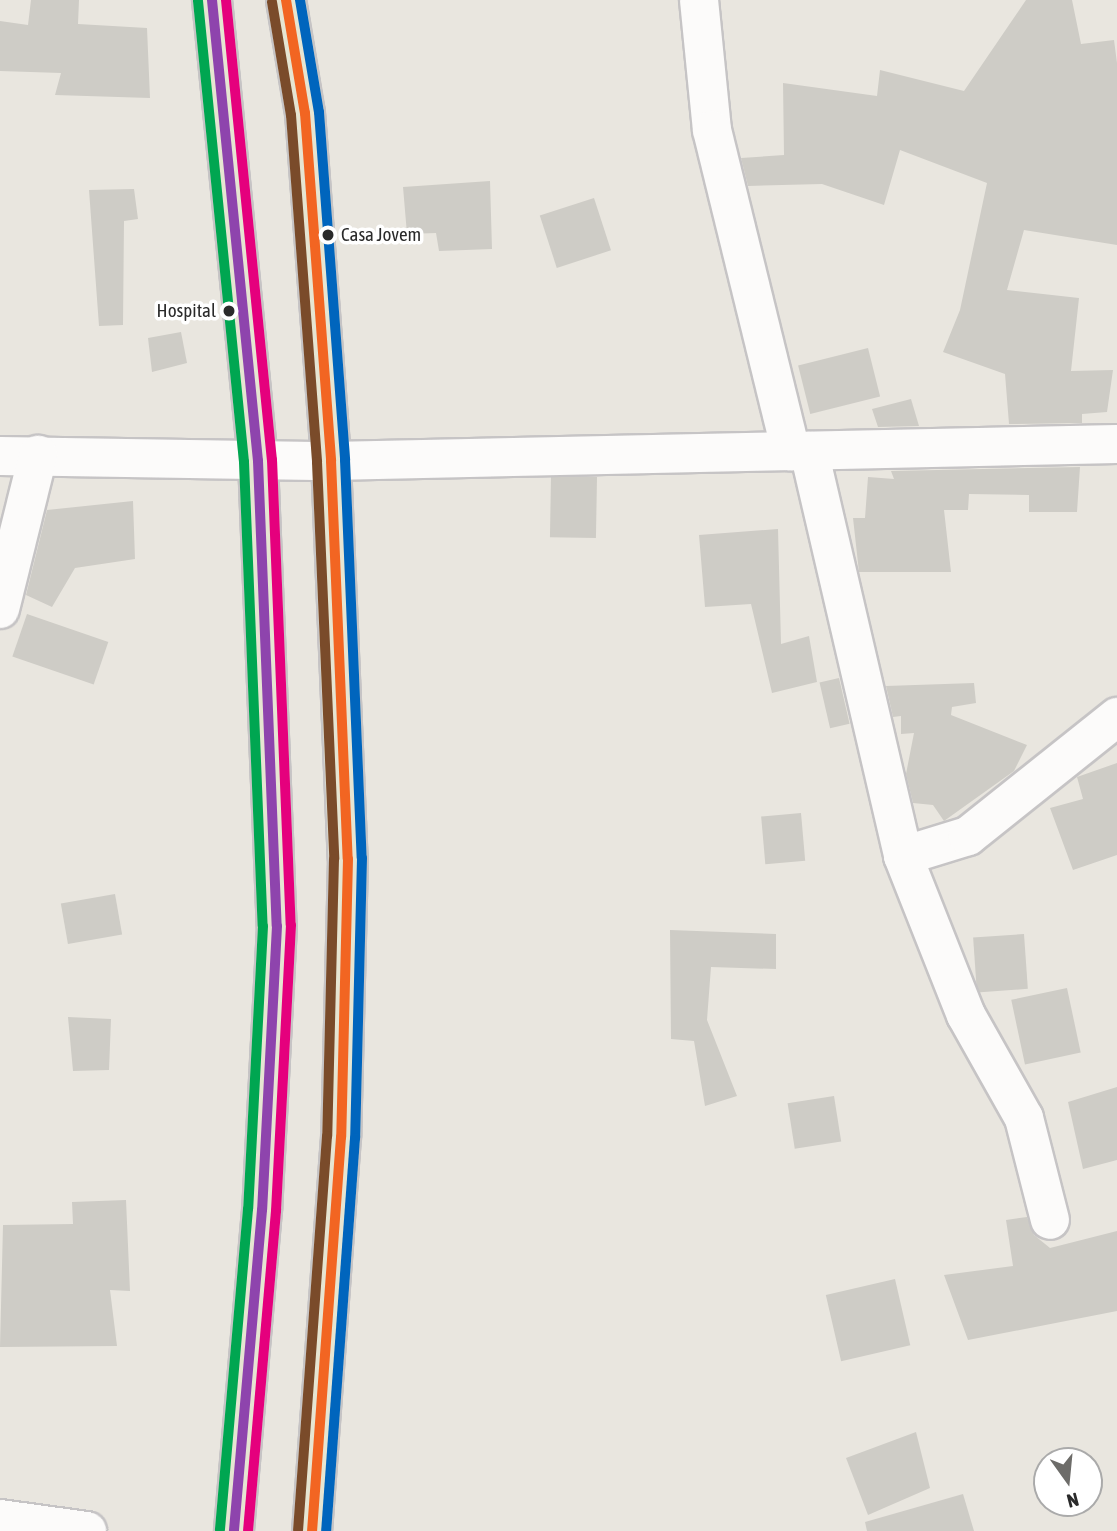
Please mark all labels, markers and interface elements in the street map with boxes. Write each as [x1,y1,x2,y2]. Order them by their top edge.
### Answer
place label: Casa Jovem [341,224,421,246]
marker: Casa Jovem [321,228,335,242]
place label: Hospital [157,300,216,322]
marker: Hospital [222,304,236,318]
north arrow [1033,1447,1103,1517]
text: N [1065,1488,1081,1512]

